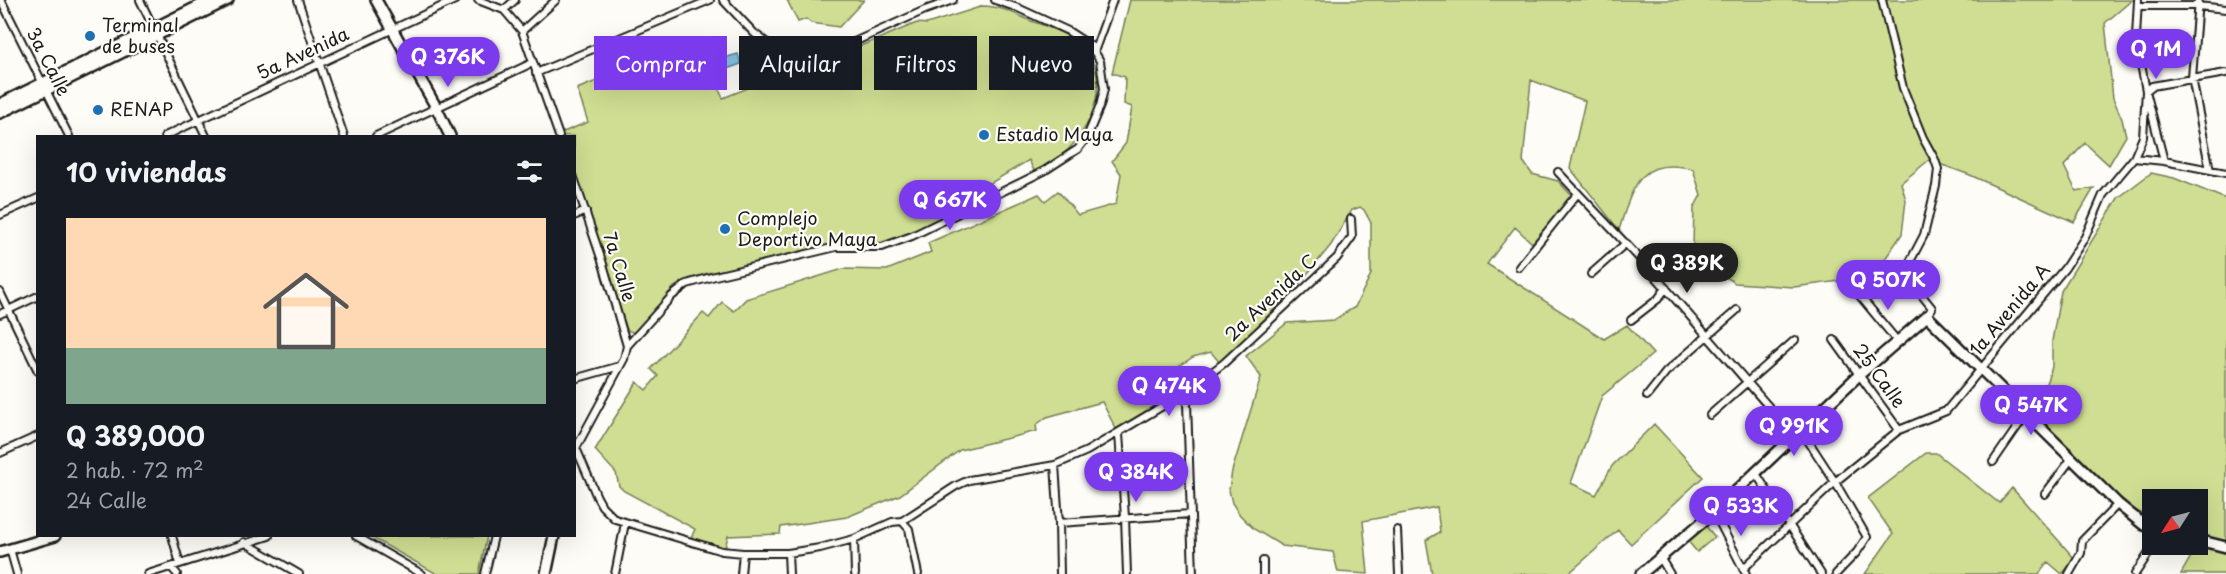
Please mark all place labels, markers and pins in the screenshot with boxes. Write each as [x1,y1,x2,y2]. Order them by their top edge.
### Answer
place label: Terminal de buses [102,11,179,59]
marker: Terminal de buses [83,29,97,43]
pin: Q 1M [2120,29,2192,80]
pin: Q 376K [399,37,497,88]
place label: RENAP [110,95,173,122]
marker: RENAP [91,103,105,117]
place label: Estadio Maya [996,120,1114,147]
marker: Estadio Maya [977,128,991,142]
pin: Q 667K [901,180,999,231]
place label: Complejo Deportivo Maya [737,204,878,252]
marker: Complejo Deportivo Maya [718,222,732,236]
pin: Q 389K [1638,243,1736,294]
pin: Q 507K [1839,260,1937,311]
pin: Q 474K [1120,366,1218,417]
pin: Q 547K [1982,385,2080,436]
pin: Q 991K [1745,406,1843,457]
pin: Q 384K [1087,452,1185,503]
pin: Q 533K [1692,486,1790,537]

